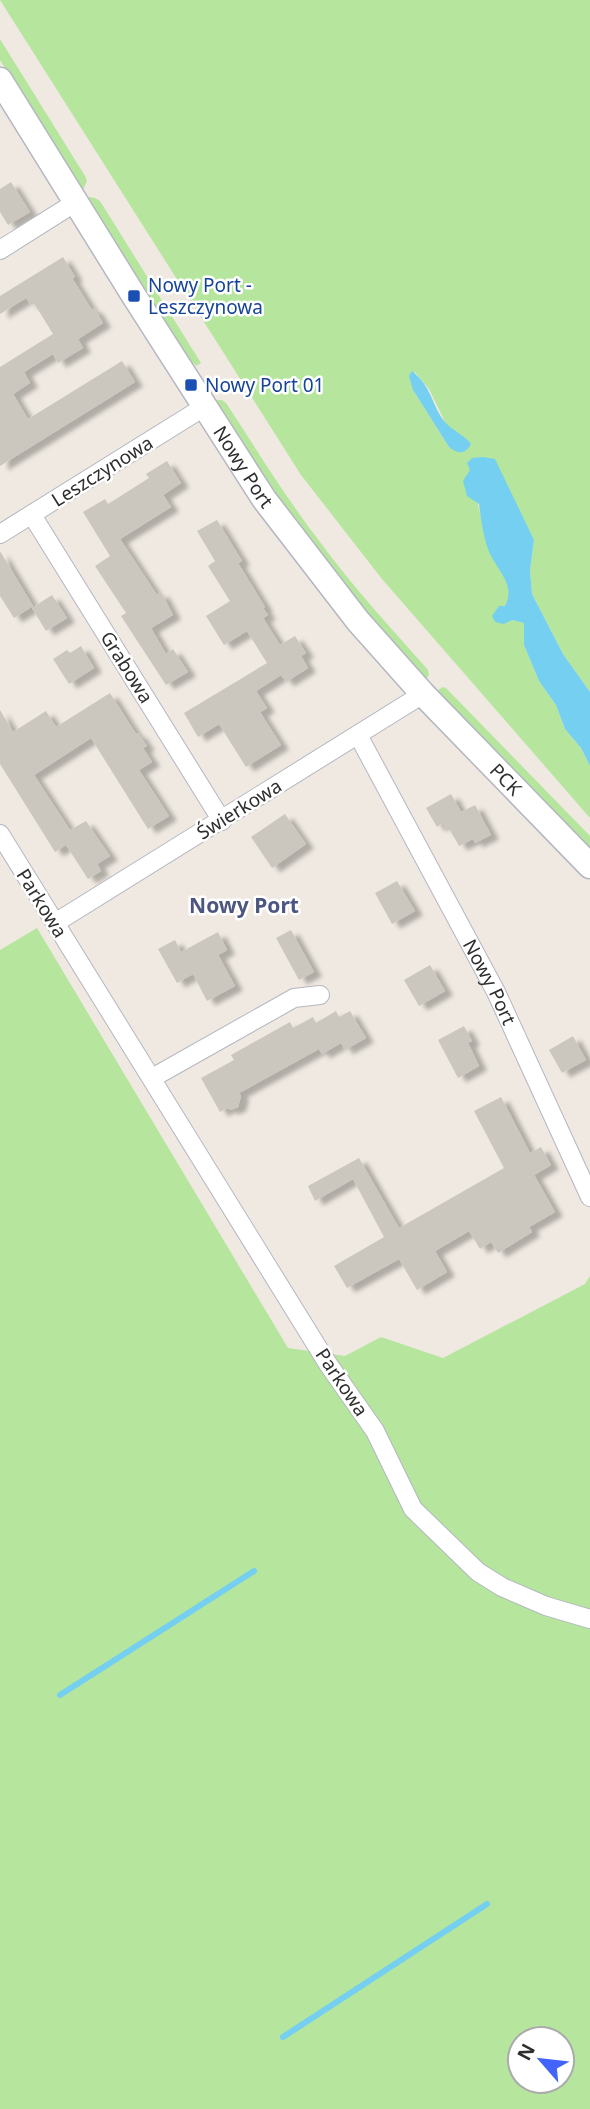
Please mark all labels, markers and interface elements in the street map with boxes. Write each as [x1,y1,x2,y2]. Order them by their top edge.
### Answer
place label: Nowy Port - Leszczynowa [148,272,263,320]
marker: Nowy Port - Leszczynowa [126,288,142,304]
place label: Nowy Port 01 [205,372,325,398]
marker: Nowy Port 01 [183,377,199,393]
street label: Nowy Port [207,421,279,514]
street label: Leszczynowa [46,430,158,512]
street label: Grabowa [95,626,159,708]
street label: PCK [484,758,528,801]
street label: Świerkowa [192,773,286,845]
street label: Parkowa [11,864,73,942]
district label: Nowy Port [189,891,299,919]
street label: Nowy Port [457,935,522,1029]
street label: Parkowa [310,1343,374,1421]
north arrow [506,2025,576,2095]
text: N [511,2039,541,2065]

